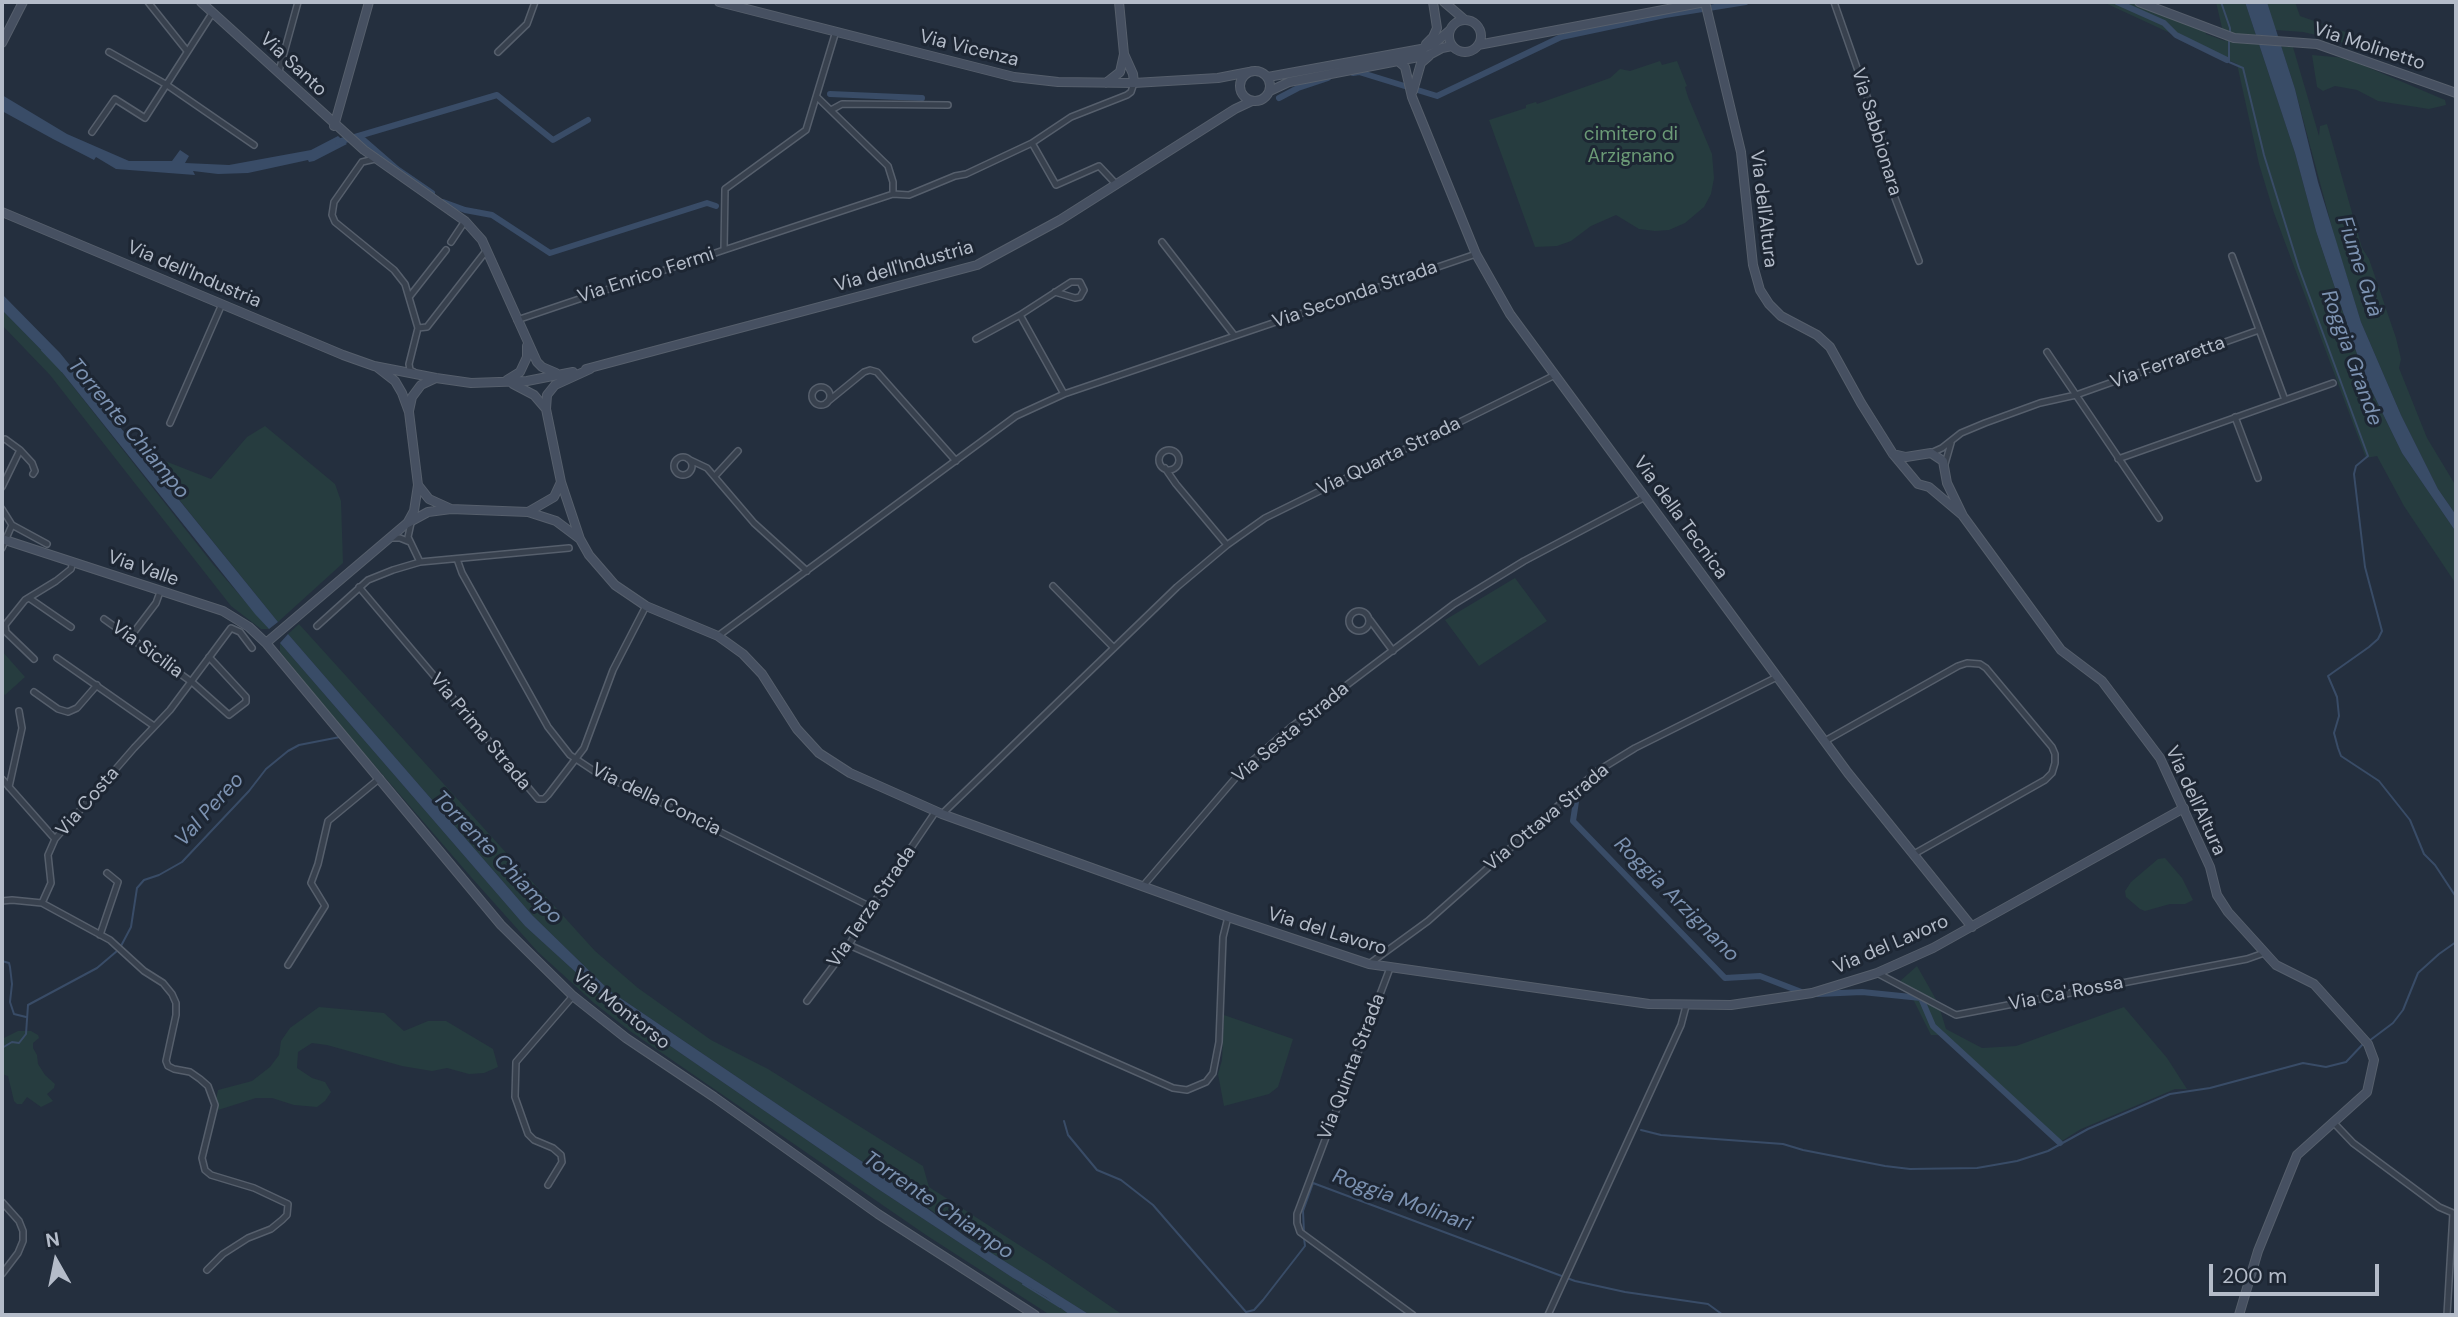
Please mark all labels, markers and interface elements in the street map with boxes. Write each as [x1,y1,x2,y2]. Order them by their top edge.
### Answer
street label: Via Molinetto [2310,18,2428,76]
street label: Via Vicenza [917,26,1021,72]
street label: Via Santo [255,28,331,102]
street label: Via Sabbionara [1846,65,1906,199]
park label: cimitero di Arzignano [1584,124,1678,168]
street label: Via dell'Altura [1744,149,1782,269]
water label: Fiume Guà [2331,214,2387,320]
street label: Via dell'Industria [123,236,265,314]
street label: Via dell'Industria [832,236,976,298]
street label: Via Enrico Fermi [575,243,717,309]
street label: Via Seconda Strada [1270,256,1440,334]
water label: Roggia Grande [2315,287,2387,429]
street label: Via Ferraretta [2108,332,2228,394]
water label: Torrente Chiampo [62,354,194,504]
street label: Via Quarta Strada [1314,412,1464,502]
street label: Via della Tecnica [1628,452,1732,584]
street label: Via Valle [104,546,182,592]
street label: Via Sicilia [107,616,187,684]
street label: Via Prima Strada [424,669,536,795]
street label: Via Sesta Strada [1228,678,1354,788]
street label: Via dell'Altura [2160,743,2230,859]
street label: Via della Concia [588,759,724,841]
street label: Via Ottava Strada [1480,759,1614,877]
street label: Via Costa [52,763,124,841]
water label: Val Pereo [170,768,250,852]
water label: Torrente Chiampo [427,786,567,930]
water label: Roggia Arzignano [1608,832,1744,968]
street label: Via Terza Strada [823,842,921,972]
street label: Via del Lavoro [1265,903,1389,961]
street label: Via del Lavoro [1830,910,1952,980]
street label: Via Montorso [568,965,674,1055]
street label: Via Ca' Rossa [2007,972,2125,1016]
street label: Via Quinta Strada [1314,991,1390,1143]
water label: Torrente Chiampo [858,1146,1018,1266]
water label: Roggia Molinari [1329,1164,1475,1238]
north arrow [21,1226,91,1296]
text: N [44,1226,61,1253]
scale bar [2213,1250,2383,1294]
text: 200 m [2222,1262,2287,1290]

